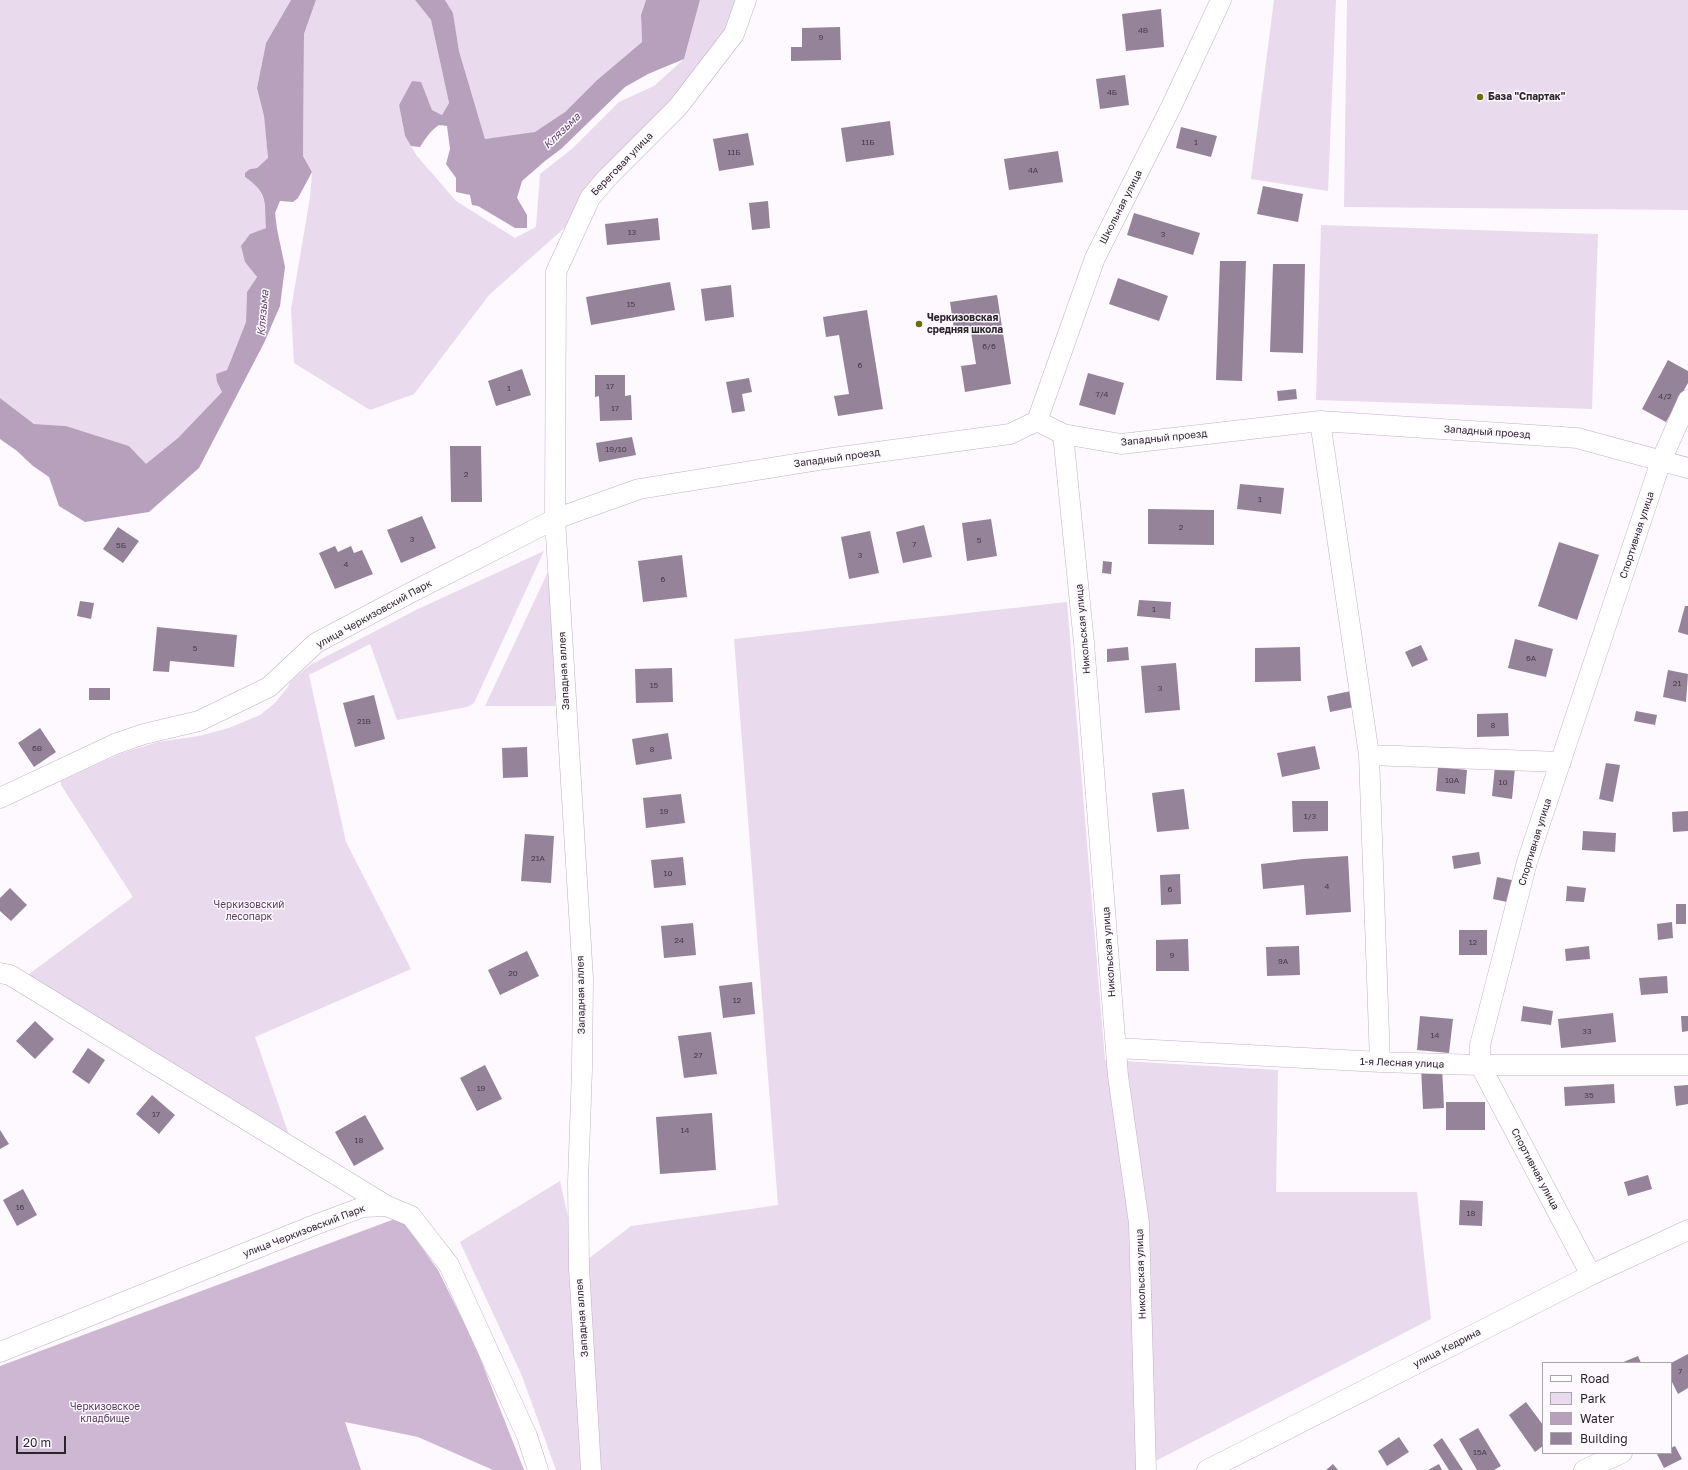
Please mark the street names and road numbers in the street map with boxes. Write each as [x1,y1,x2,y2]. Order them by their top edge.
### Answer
street label: Береговая улица [589,130,655,198]
street label: Школьная улица [1097,168,1145,246]
street label: Западный проезд [1443,423,1531,441]
street label: Западный проезд [1120,427,1208,449]
street label: Западный проезд [793,446,881,470]
street label: Спортивная улица [1617,490,1657,580]
street label: улица Черкизовский Парк [314,577,434,651]
street label: Никольская улица [1073,583,1093,675]
street label: Западная аллея [556,631,572,711]
street label: Спортивная улица [1516,797,1554,887]
street label: Никольская улица [1100,906,1118,998]
street label: Западная аллея [574,956,588,1034]
street label: 1-я Лесная улица [1360,1056,1444,1070]
street label: Спортивная улица [1508,1126,1562,1212]
street label: улица Черкизовский Парк [241,1202,367,1260]
street label: Никольская улица [1133,1229,1149,1319]
street label: Западная аллея [573,1278,591,1358]
street label: улица Кедрина [1411,1326,1483,1370]

